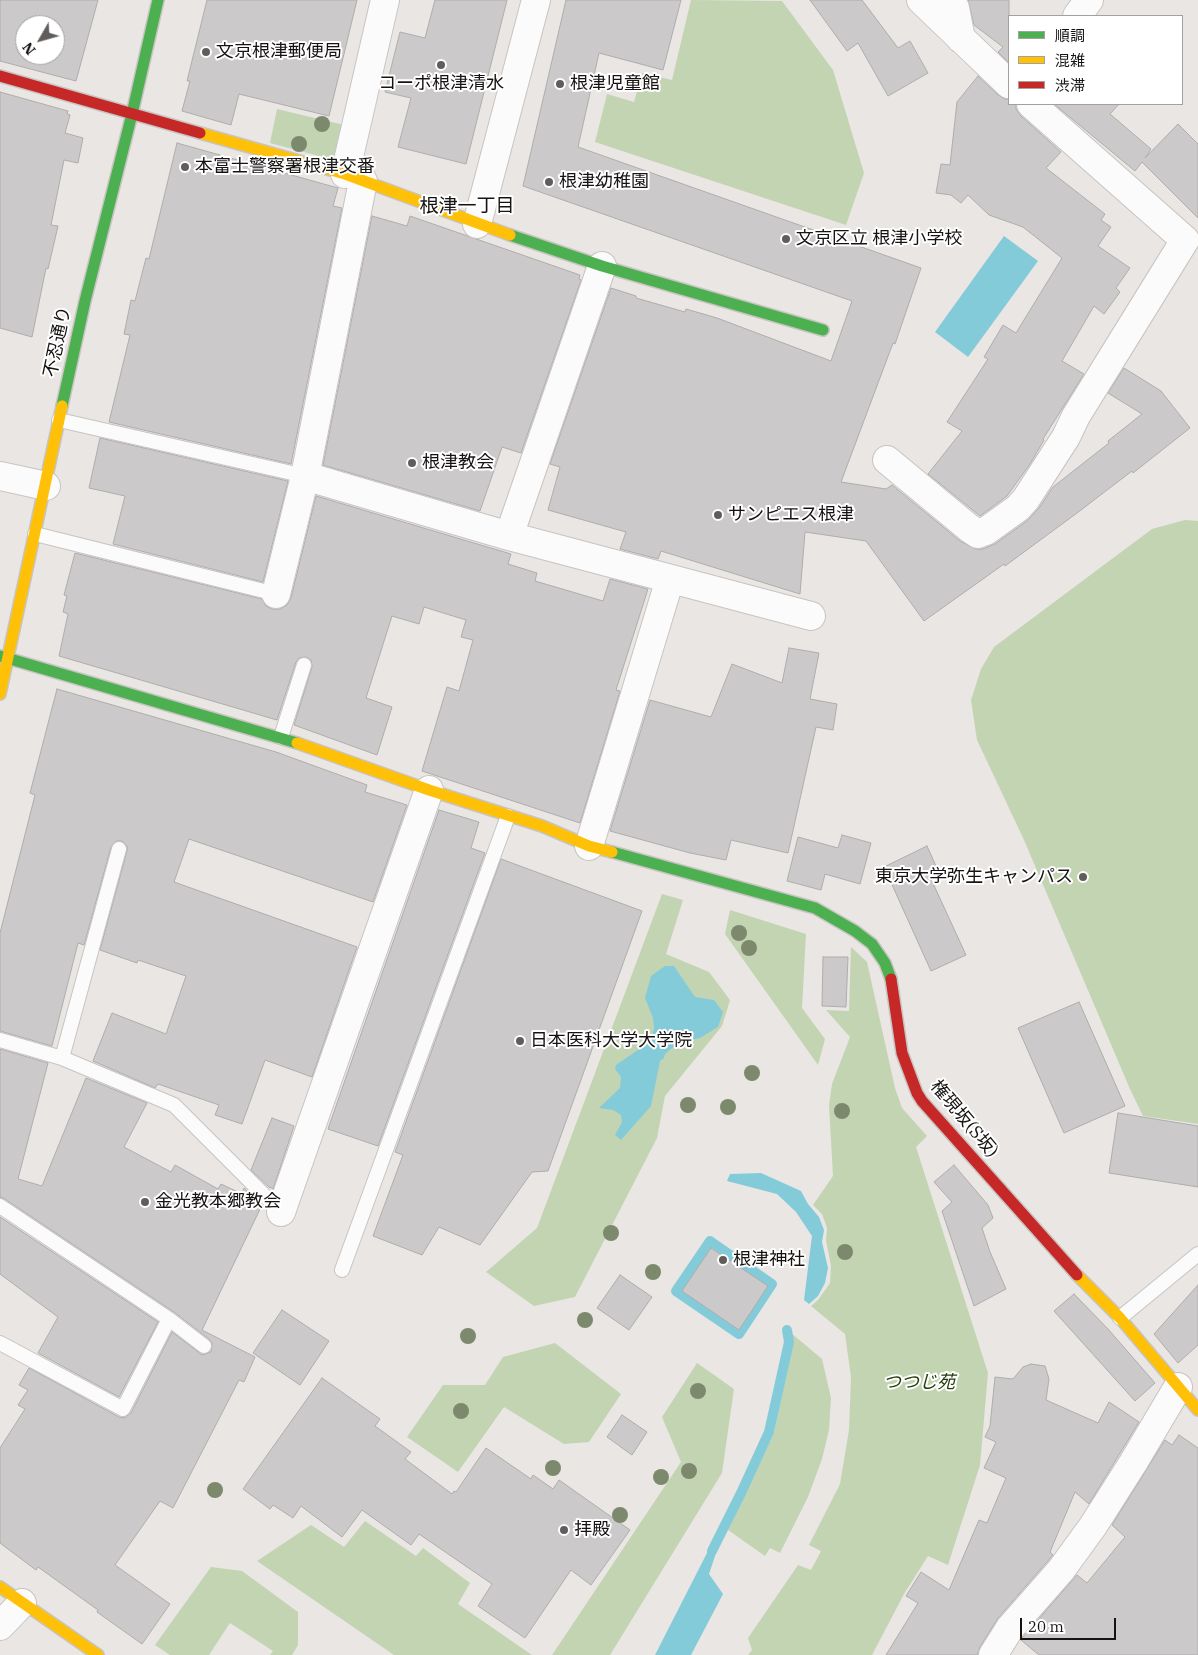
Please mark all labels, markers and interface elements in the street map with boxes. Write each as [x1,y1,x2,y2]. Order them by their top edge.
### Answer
north arrow [15,15,65,65]
legend [1008,15,1183,105]
text: 順調 [1055,26,1085,45]
text: N [18,39,39,59]
place label: 文京根津郵便局 [216,41,342,63]
marker: 文京根津郵便局 [200,46,212,58]
text: 混雑 [1055,51,1085,70]
marker: コーポ根津清水 [435,59,447,71]
place label: コーポ根津清水 [378,73,504,95]
place label: 根津児童館 [570,73,660,95]
text: 渋滞 [1055,76,1085,95]
marker: 根津児童館 [554,78,566,90]
place label: 本富士警察署根津交番 [195,156,375,178]
marker: 本富士警察署根津交番 [179,161,191,173]
place label: 根津幼稚園 [559,171,649,193]
marker: 根津幼稚園 [543,176,555,188]
district label: 根津一丁目 [420,196,514,218]
place label: 文京区立 根津小学校 [796,228,962,250]
marker: 文京区立 根津小学校 [780,233,792,245]
street label: 不忍通り [40,305,76,379]
place label: 根津教会 [422,452,494,474]
marker: 根津教会 [406,457,418,469]
place label: サンピエス根津 [728,504,854,526]
marker: サンピエス根津 [712,509,724,521]
place label: 東京大学弥生キャンパス [875,866,1073,888]
marker: 東京大学弥生キャンパス [1077,871,1089,883]
place label: 日本医科大学大学院 [530,1030,692,1052]
marker: 日本医科大学大学院 [514,1035,526,1047]
street label: 権現坂(S坂) [925,1076,1003,1162]
place label: 金光教本郷教会 [155,1191,281,1213]
marker: 金光教本郷教会 [139,1196,151,1208]
place label: 根津神社 [733,1249,805,1271]
marker: 根津神社 [717,1254,729,1266]
park label: つつじ苑 [883,1372,955,1394]
place label: 拝殿 [574,1519,610,1541]
marker: 拝殿 [558,1524,570,1536]
scale bar [1023,1608,1119,1640]
text: 20 m [1028,1617,1064,1636]

